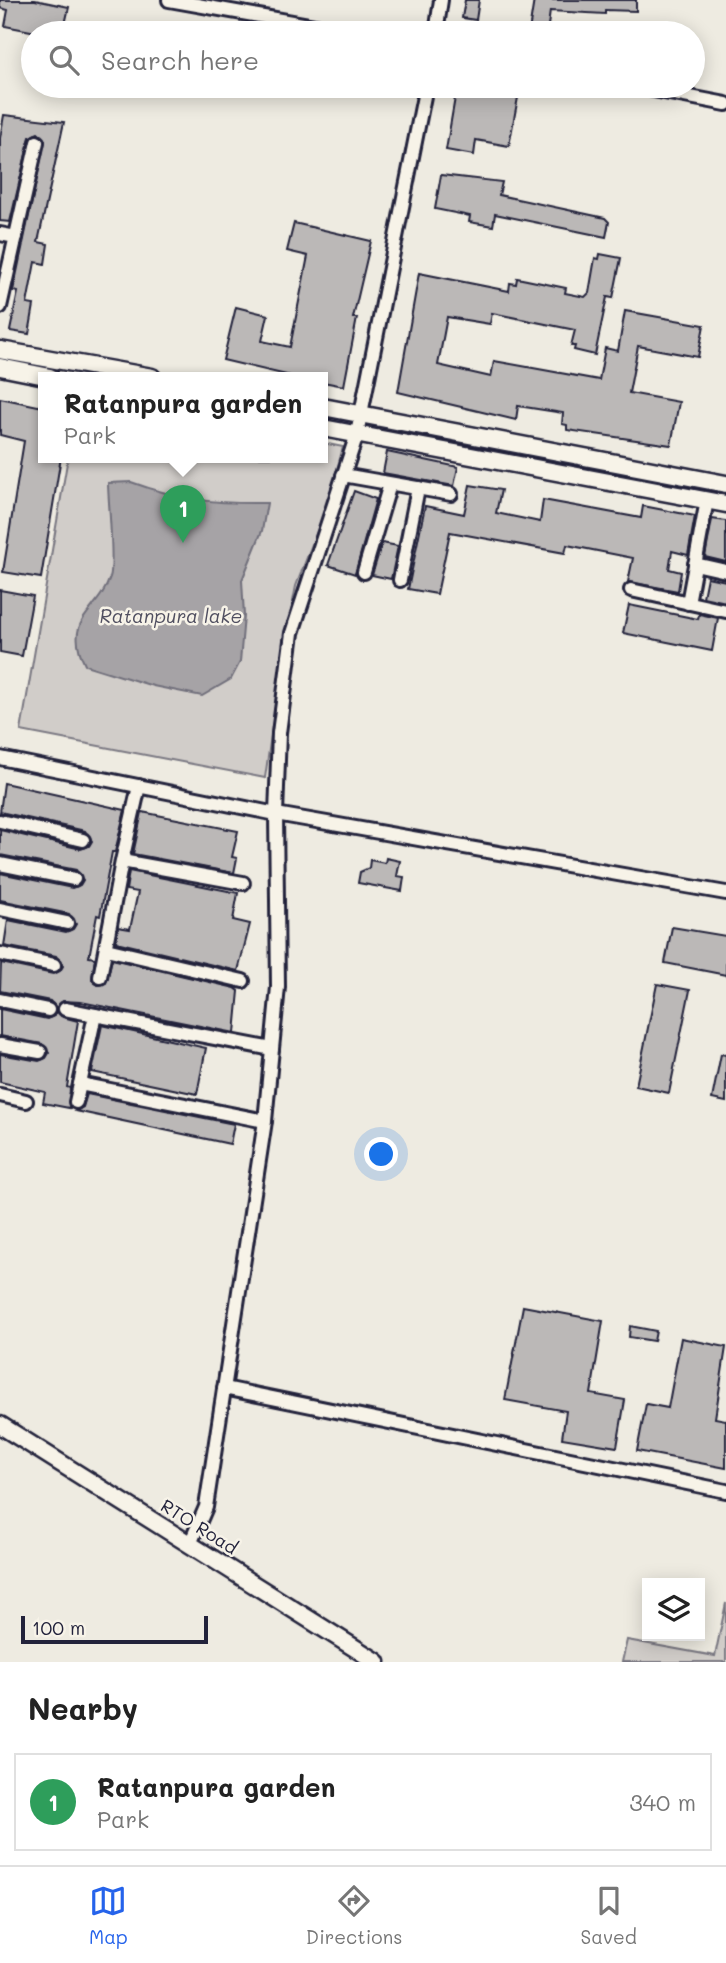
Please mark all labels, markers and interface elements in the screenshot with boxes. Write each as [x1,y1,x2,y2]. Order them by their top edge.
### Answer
search box [21,21,705,98]
icon: search [45,41,83,79]
text: Search here [101,43,259,77]
popup [38,372,328,463]
text: Ratanpura garden [64,386,302,420]
text: Park [64,420,116,450]
pin: 1 [160,485,206,543]
water label: Ratanpura lake [100,603,242,628]
your location [364,1137,398,1171]
street label: RTO Road [157,1493,243,1559]
map controls [642,1578,705,1641]
button: layers [642,1578,705,1641]
scale bar [21,1613,208,1645]
text: 100 m [32,1615,85,1640]
text: Nearby [28,1688,138,1728]
text: Ratanpura garden [97,1770,335,1804]
text: 1 [48,1787,58,1817]
text: 340 m [629,1787,696,1817]
text: Park [97,1804,149,1834]
tab: Map [89,1882,128,1949]
tab: Directions [306,1882,402,1949]
tab: Saved [581,1882,637,1949]

